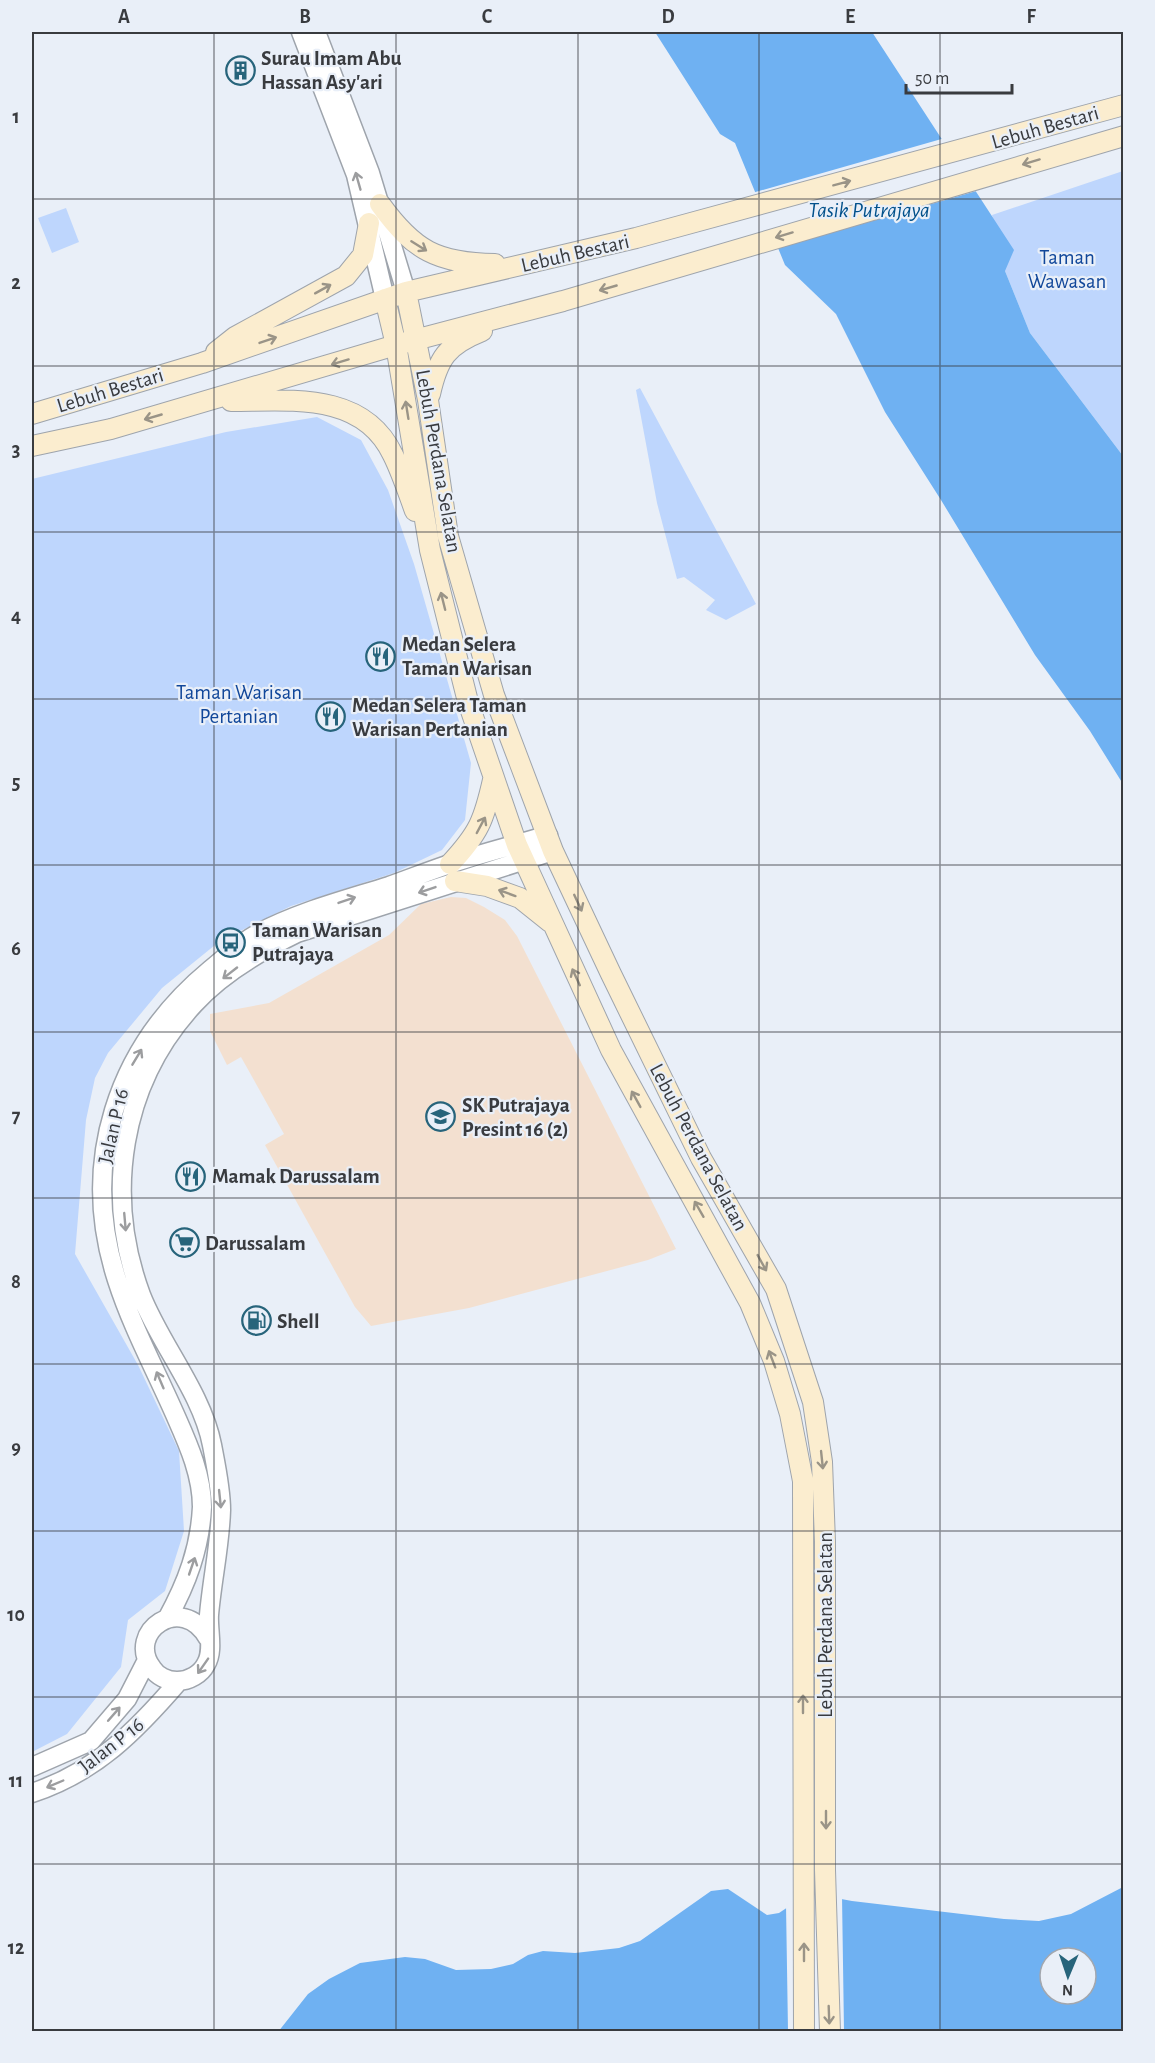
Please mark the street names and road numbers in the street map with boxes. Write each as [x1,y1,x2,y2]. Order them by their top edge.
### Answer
street label: Lebuh Bestari [989,102,1101,153]
street label: Lebuh Bestari [519,231,631,276]
street label: Lebuh Bestari [54,364,166,417]
street label: Lebuh Perdana Selatan [412,368,465,554]
street label: Lebuh Perdana Selatan [646,1060,751,1234]
street label: Jalan P 16 [95,1087,132,1166]
street label: Lebuh Perdana Selatan [815,1532,836,1718]
street label: Jalan P 16 [75,1714,148,1777]

